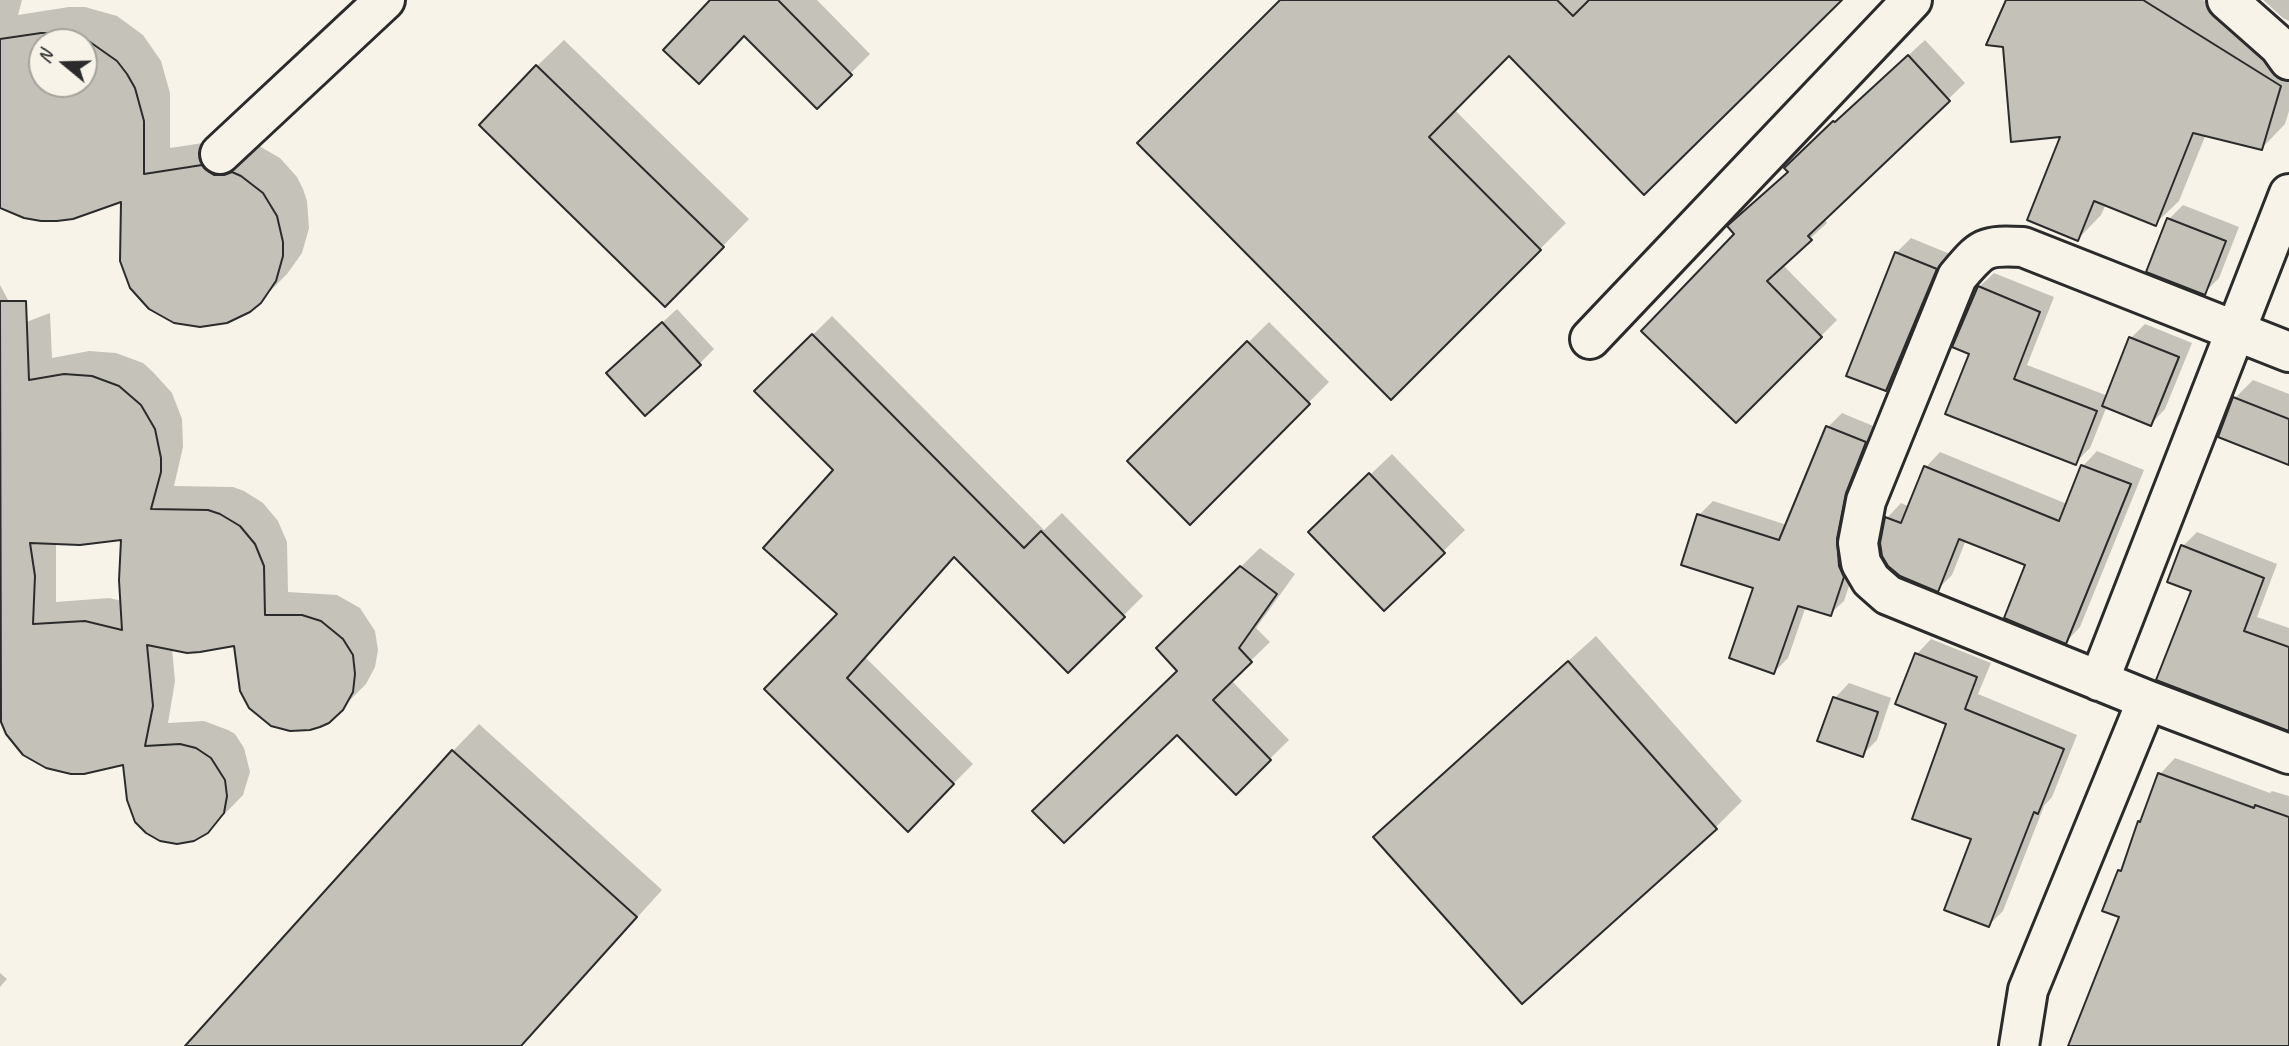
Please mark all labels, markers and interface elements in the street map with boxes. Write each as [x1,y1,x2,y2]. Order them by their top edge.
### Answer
north arrow [28,28,98,98]
text: N [32,47,58,66]

